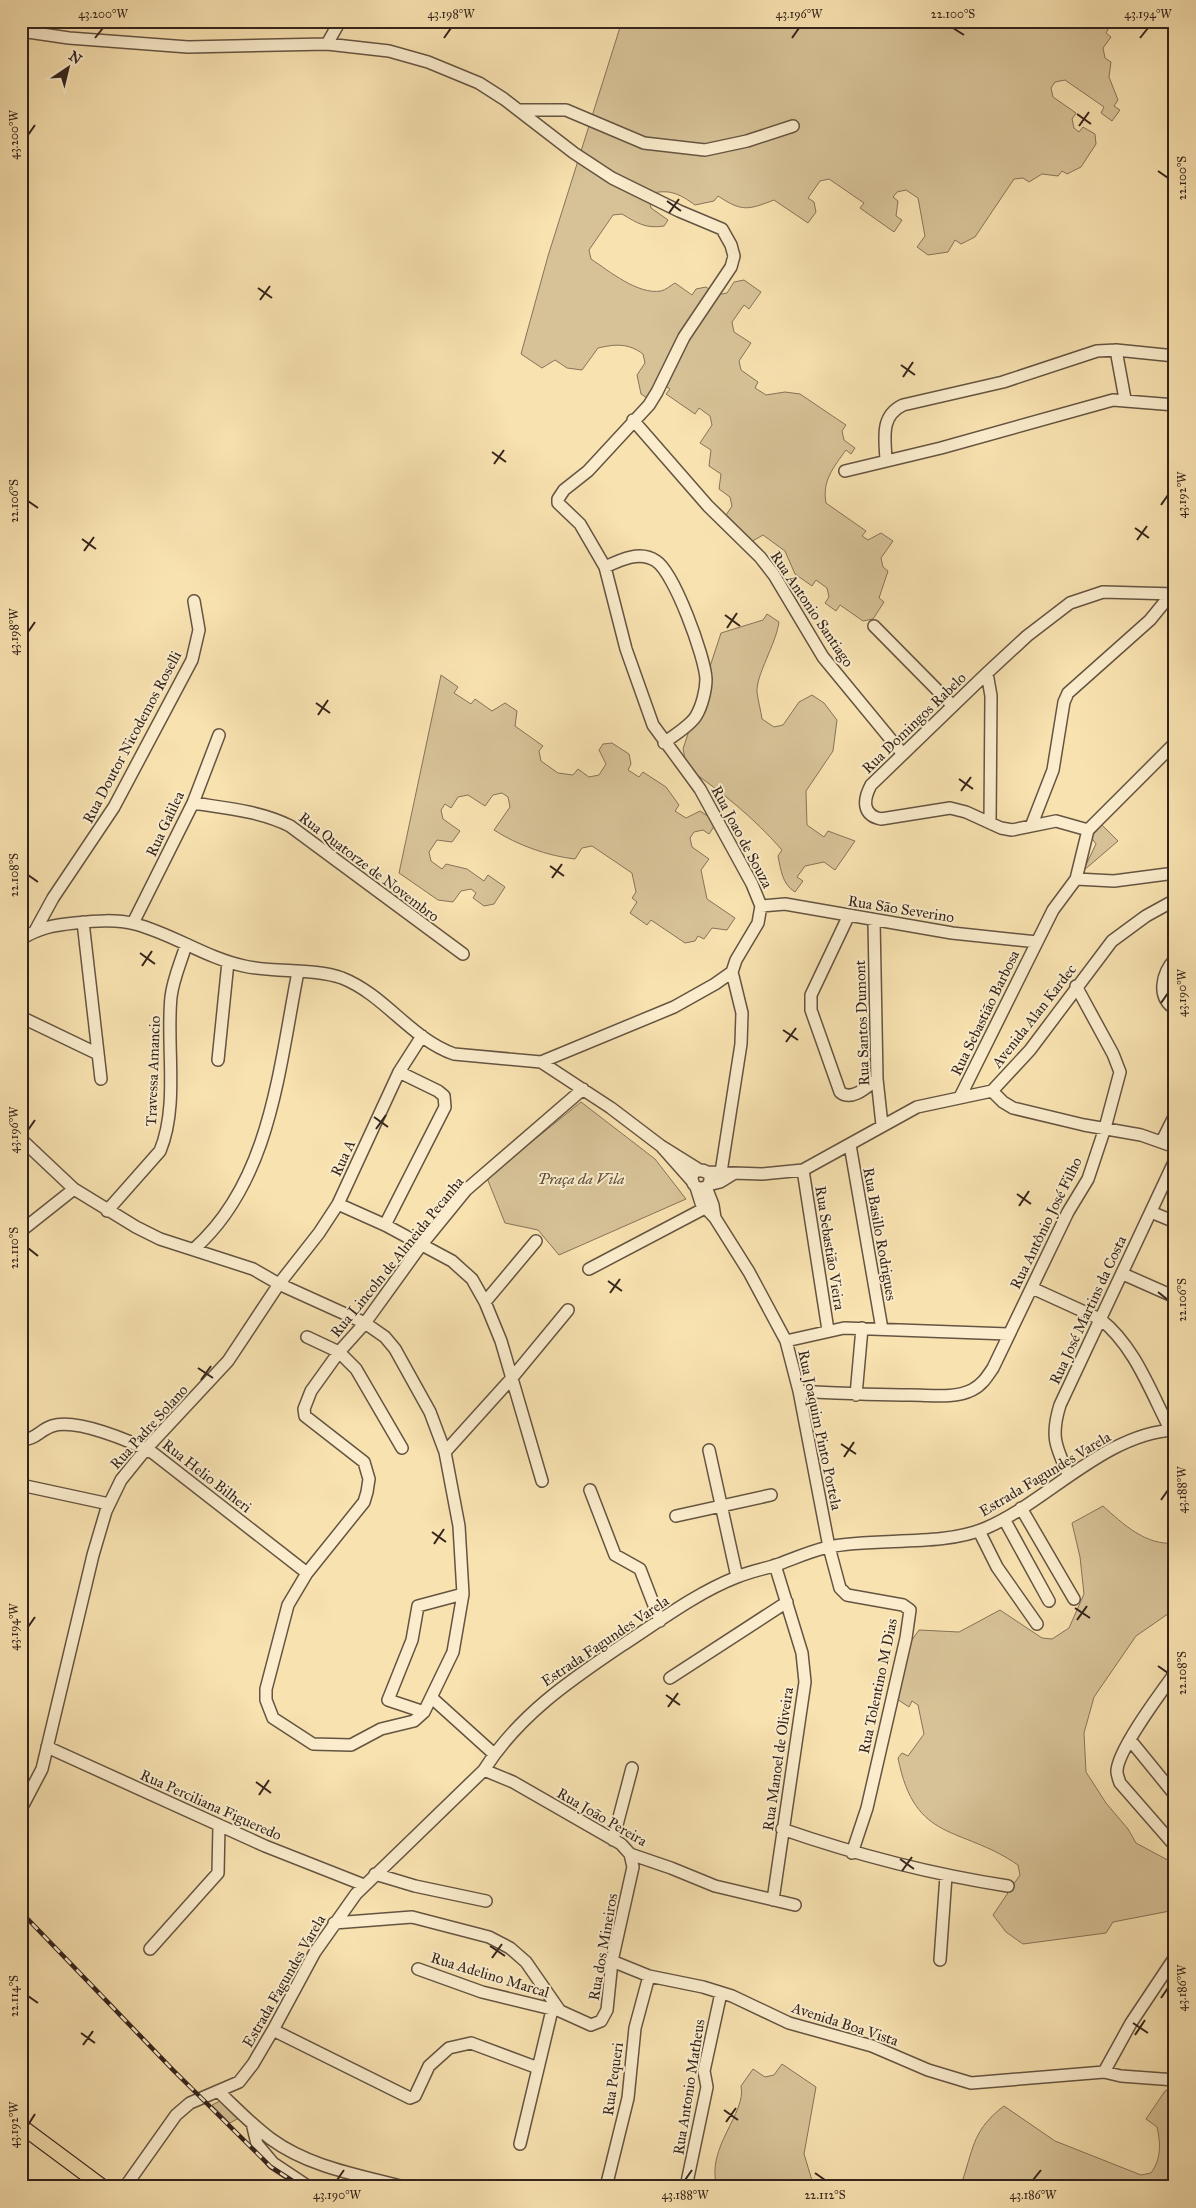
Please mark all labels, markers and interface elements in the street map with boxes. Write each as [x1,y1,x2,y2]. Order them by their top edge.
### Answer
text: 43.200°W [78,7,128,21]
text: 43.198°W [427,7,475,21]
text: 43.196°W [776,7,823,21]
text: 22.100°S [931,7,975,21]
text: 43.194°W [1124,7,1172,21]
north arrow [42,42,92,92]
text: N [65,47,85,68]
text: 43.200°W [7,110,21,160]
text: 22.100°S [1175,156,1189,200]
text: 43.192°W [1175,471,1189,518]
text: 22.106°S [7,479,21,523]
street label: Rua Antonio Santiago [767,548,858,671]
text: 43.198°W [7,608,21,656]
street label: Rua Doutor Nicodemos Roselli [79,648,185,826]
street label: Rua Domingos Rabelo [858,668,970,777]
street label: Rua Joao de Souza [707,783,777,892]
street label: Rua Galilea [142,788,188,860]
street label: Rua Quatorze de Novembro [295,808,443,926]
text: 22.108°S [7,853,21,897]
street label: Rua São Severino [847,892,956,926]
street label: Rua Sebastião Barbosa [947,947,1023,1079]
street label: Rua Santos Dumont [851,959,873,1086]
street label: Avenida Alan Kardec [987,961,1080,1072]
text: 43.190°W [1175,968,1189,1017]
street label: Travessa Amancio [142,1015,164,1127]
text: 43.196°W [7,1106,21,1153]
street label: Rua A [327,1137,359,1179]
street label: Rua Antônio José Filho [1006,1154,1087,1292]
street label: Rua Basillo Rodrigues [859,1166,901,1302]
park label: Praça da Vila [538,1170,624,1188]
street label: Rua Lincoln de Almeida Pecanha [327,1172,468,1341]
street label: Rua Sebastião Vieira [811,1185,849,1312]
text: 22.110°S [7,1227,21,1269]
street label: Rua José Martins da Costa [1046,1232,1132,1388]
text: 22.106°S [1175,1278,1189,1322]
street label: Rua Joaquim Pinto Portela [793,1348,846,1513]
street label: Rua Padre Solano [106,1381,192,1473]
street label: Estrada Fagundes Varela [976,1427,1114,1520]
street label: Rua Helio Bilheri [159,1436,255,1516]
text: 43.188°W [1175,1466,1189,1514]
street label: Estrada Fagundes Varela [538,1591,673,1690]
text: 43.194°W [7,1603,21,1651]
street label: Rua Tolentino M Dias [855,1617,901,1755]
text: 22.108°S [1175,1651,1189,1695]
street label: Rua Manoel de Oliveira [759,1685,797,1832]
street label: Rua Perciliana Figueredo [137,1766,285,1844]
street label: Rua João Pereira [553,1784,651,1851]
street label: Rua dos Mineiros [585,1892,621,2002]
street label: Estrada Fagundes Varela [239,1911,330,2050]
street label: Rua Adelino Marcal [429,1948,552,2002]
text: 43.186°W [1175,1964,1189,2012]
text: 22.114°S [7,1975,21,2017]
street label: Avenida Boa Vista [789,1998,901,2050]
street label: Rua Antonio Matheus [669,2018,709,2156]
street label: Rua Pequeri [599,2041,628,2117]
text: 43.192°W [7,2101,21,2148]
text: 43.190°W [313,2188,362,2202]
text: 43.188°W [661,2188,709,2202]
text: 22.112°S [804,2188,846,2202]
text: 43.186°W [1010,2188,1057,2202]

